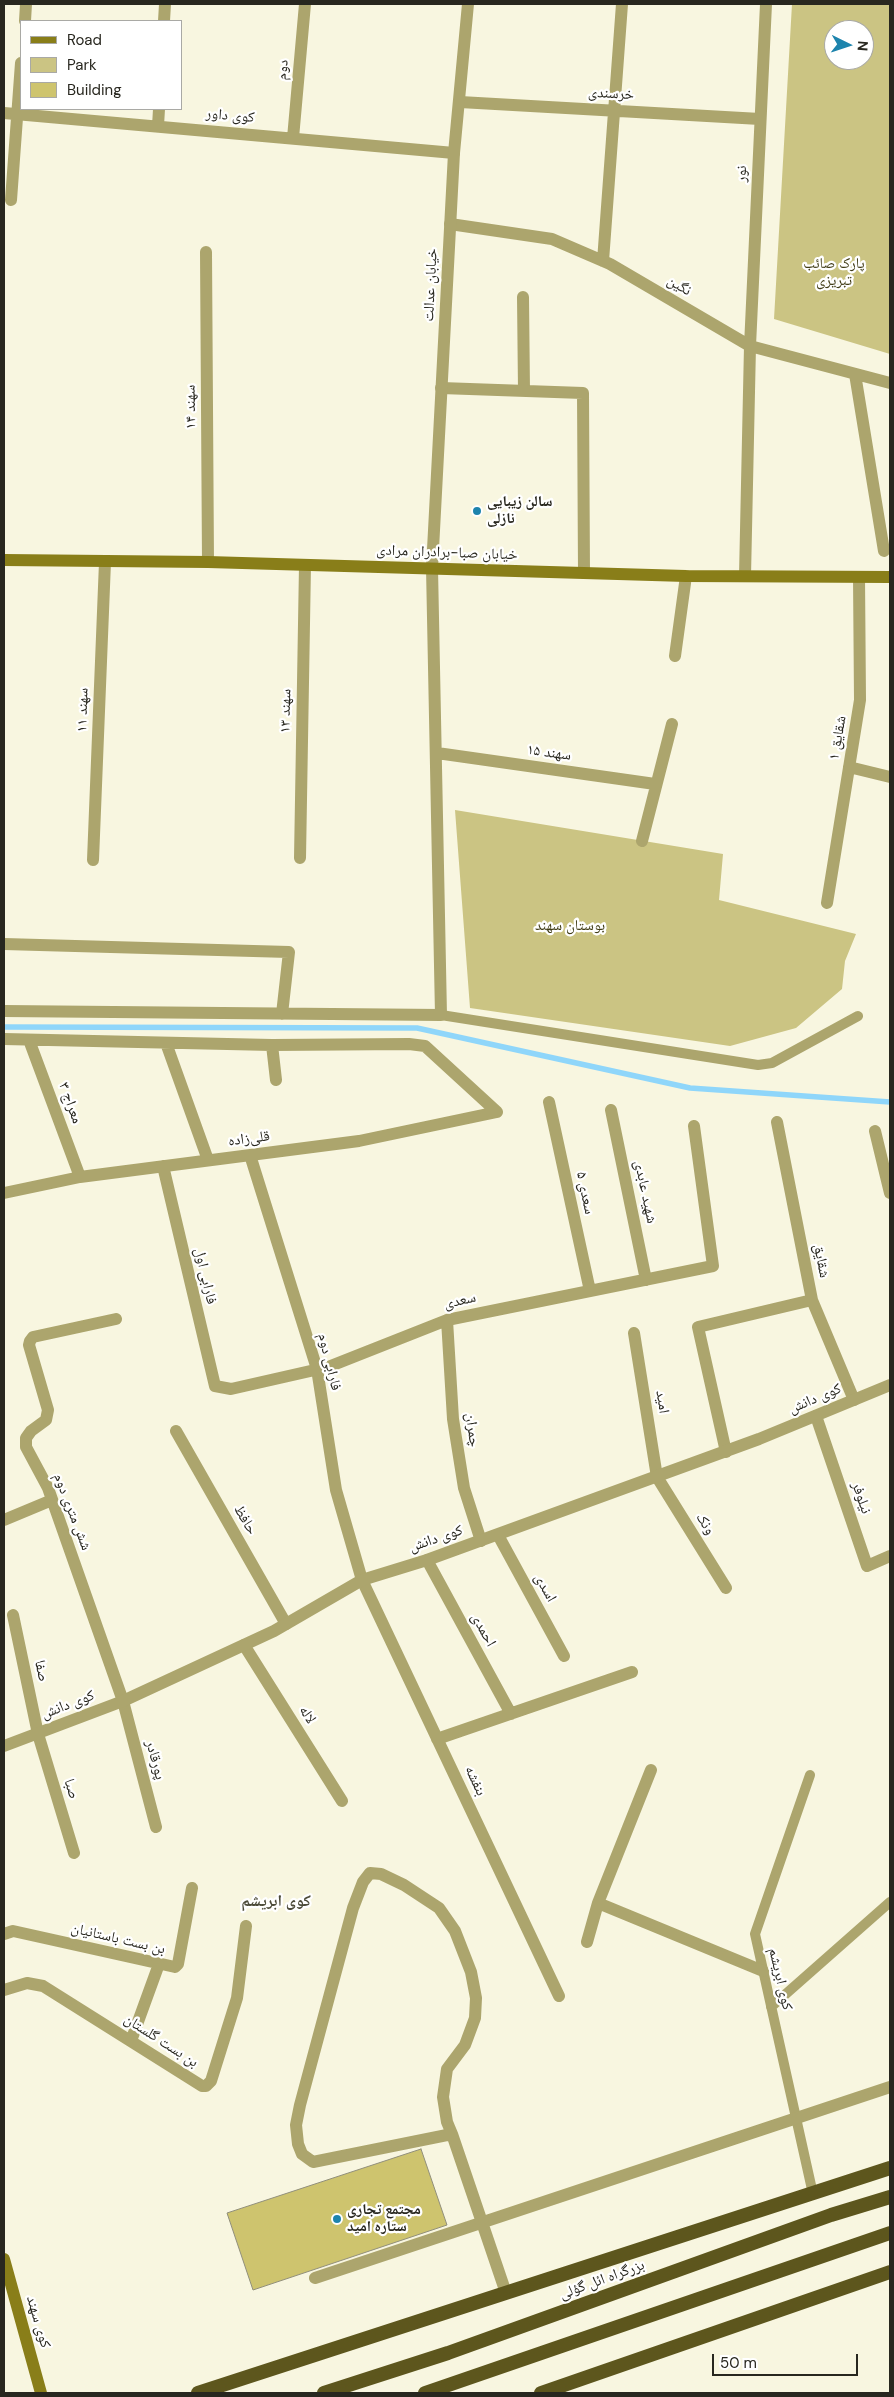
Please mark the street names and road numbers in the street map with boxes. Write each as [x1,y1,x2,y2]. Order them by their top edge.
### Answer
street label: دوم [273,59,293,81]
street label: خرسندی [587,84,635,104]
street label: کوی داور [205,105,255,127]
street label: نور [733,165,751,183]
street label: خیابان عدالت [420,248,442,322]
street label: نگین [664,272,694,300]
street label: سهند ۱۴ [182,385,200,429]
street label: خیابان صبا-برادران مرادی [376,542,518,564]
street label: سهند ۱۱ [73,687,93,733]
street label: سهند ۱۳ [277,689,295,733]
street label: شقایق ۱ [825,714,851,762]
street label: سهند ۱۵ [526,741,572,765]
street label: معراج ۳ [54,1080,86,1126]
street label: قلی‌زاده [227,1128,271,1150]
street label: شهید عابدی [630,1159,660,1225]
street label: سعدی ۵ [572,1170,598,1216]
street label: شقایق [809,1242,833,1280]
street label: فارابی اول [190,1246,220,1306]
street label: سعدی [442,1289,478,1313]
street label: فارابی دوم [313,1331,345,1393]
street label: کوی دانش [786,1380,844,1418]
street label: امید [651,1389,673,1415]
street label: چمران [461,1412,483,1448]
street label: شش متری دوم [49,1471,95,1553]
street label: نیلوفر [847,1480,875,1516]
street label: حافظ [229,1502,261,1538]
street label: ونک [691,1510,719,1538]
street label: کوی دانش [407,1521,465,1557]
street label: اسدی [530,1571,560,1605]
street label: احمدی [466,1610,500,1650]
street label: صفا [30,1659,52,1683]
street label: کوی دانش [39,1687,97,1723]
street label: لاله [295,1703,319,1727]
street label: پورقادر [141,1738,169,1782]
street label: بنفشه [460,1763,490,1799]
street label: صبا [59,1777,83,1801]
street label: بن بست باستانیان [69,1919,167,1959]
street label: کوی ابریشم [764,1946,796,2012]
street label: بن بست گلستان [120,2010,202,2072]
street label: بزرگراه ائل گؤلی [557,2256,647,2304]
street label: کوی سهند [22,2294,54,2350]

